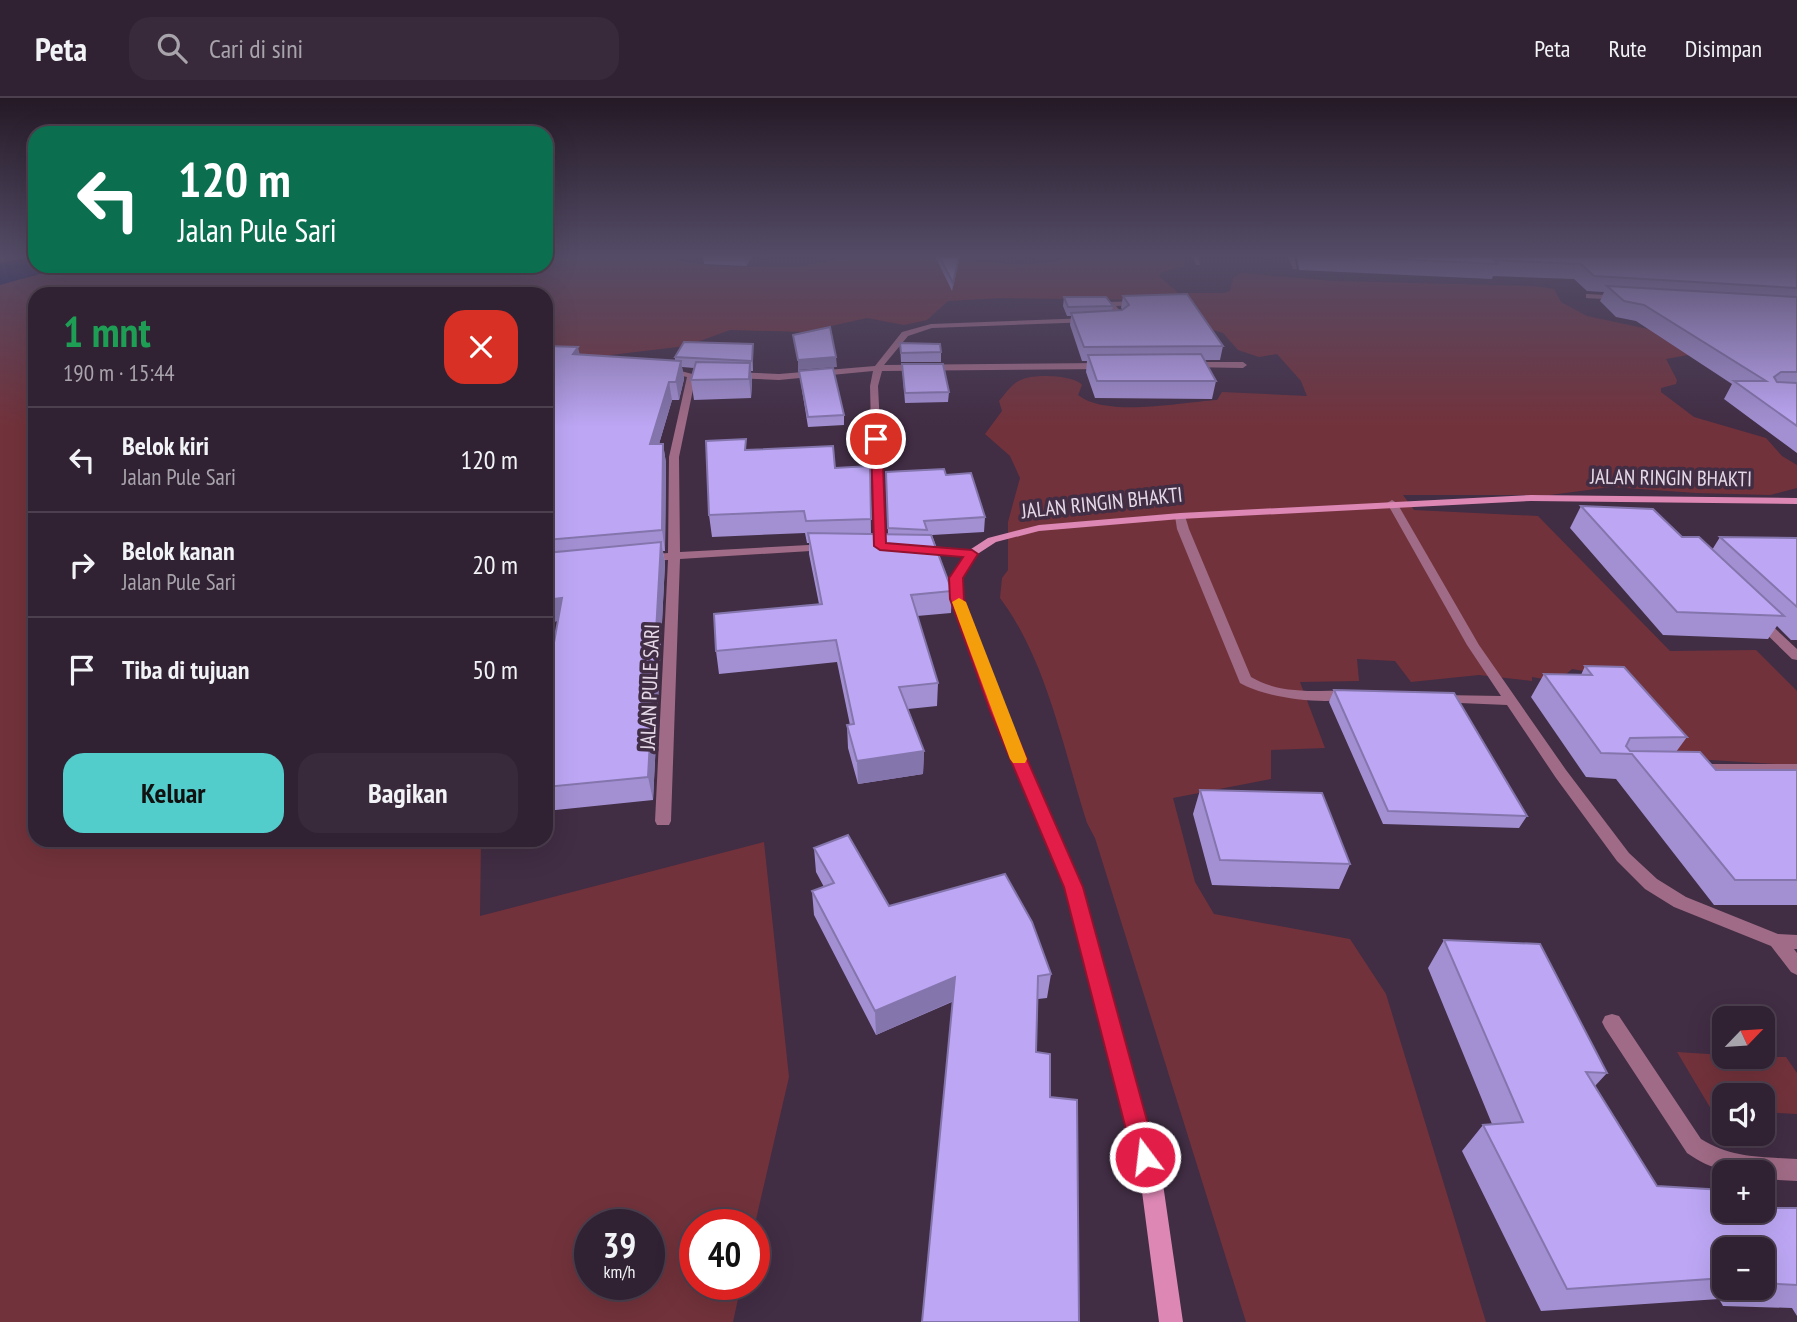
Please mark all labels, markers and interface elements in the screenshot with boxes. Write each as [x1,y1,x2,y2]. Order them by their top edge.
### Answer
search box [129,17,619,80]
text: Peta [35,27,87,70]
icon: search [153,29,191,67]
text: Cari di sini [209,32,303,65]
text: Peta [1534,33,1570,64]
text: Rute [1608,33,1647,64]
text: Disimpan [1685,33,1762,64]
text: 120 m [178,147,291,211]
icon: left [63,154,154,245]
text: Jalan Pule Sari [178,209,337,251]
text: 1 mnt [63,304,151,359]
button: close [444,310,518,384]
text: 190 m · 15:44 [63,358,175,387]
pin [846,409,906,469]
icon: arrive [857,420,895,458]
text: Belok kiri [122,429,209,462]
icon: left [63,441,101,479]
text: 120 m [460,443,518,476]
text: Jalan Pule Sari [122,462,236,491]
street label: JALAN RINGIN BHAKTI [1589,463,1752,492]
street label: JALAN RINGIN BHAKTI [1019,481,1184,524]
text: Belok kanan [122,534,235,567]
icon: right [63,546,101,584]
text: 20 m [472,548,518,581]
text: Jalan Pule Sari [122,567,236,596]
street label: JALAN PULE SARI [634,624,665,751]
icon: arrive [63,651,101,689]
text: Tiba di tujuan [122,653,250,686]
text: 50 m [472,653,518,686]
button: Keluar [63,753,284,833]
button: Bagikan [298,753,518,833]
north arrow [1712,1006,1774,1069]
map controls [1712,1006,1775,1300]
button: sound [1712,1083,1775,1146]
position arrow [1108,1120,1182,1194]
button: + [1712,1160,1775,1223]
speed limit sign: 40 [679,1209,770,1300]
text: 39 [603,1222,636,1268]
button: − [1712,1237,1775,1300]
text: km/h [604,1260,635,1283]

